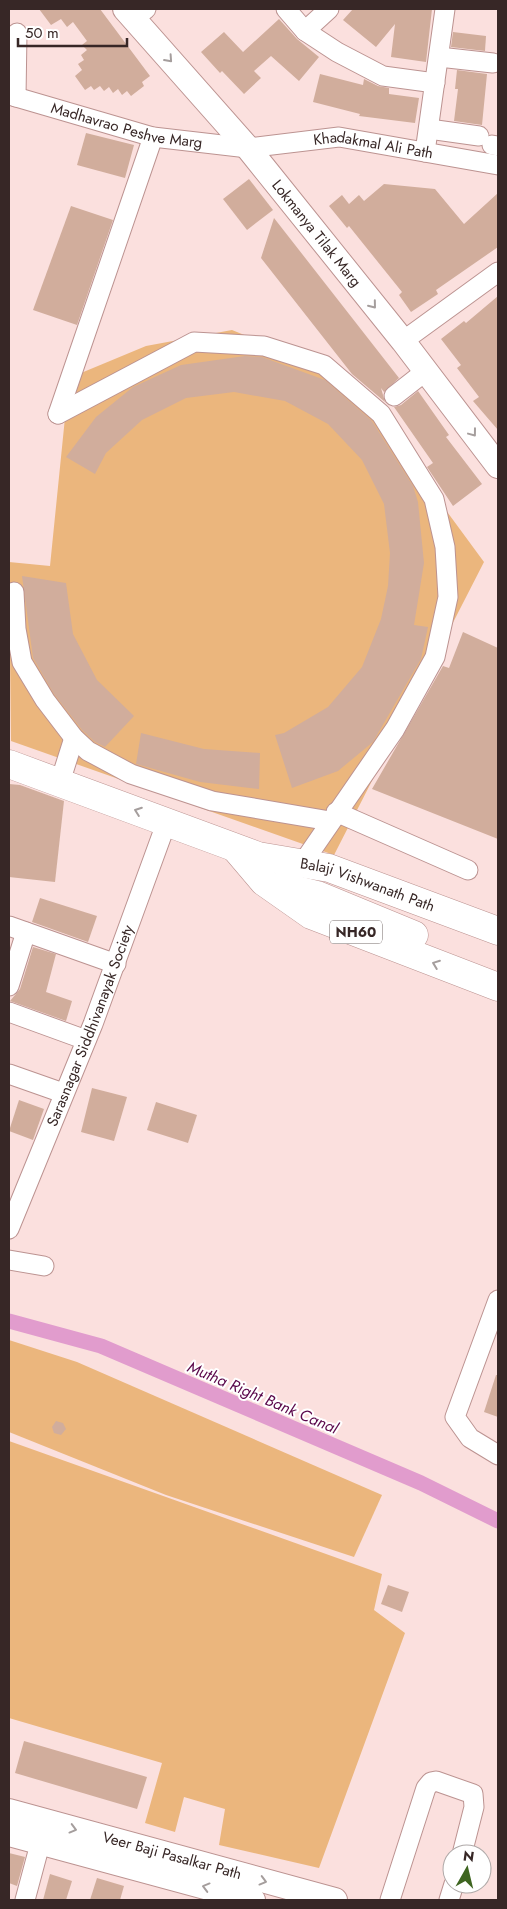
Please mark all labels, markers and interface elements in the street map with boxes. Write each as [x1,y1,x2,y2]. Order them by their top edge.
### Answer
scale bar [18,15,126,47]
text: 50 m [25,22,59,44]
one-way arrow [163,53,172,62]
street label: Madhavrao Peshve Marg [48,97,204,154]
street label: Khadakmal Ali Path [312,126,435,164]
street label: Lokmanya Tilak Marg [267,175,366,292]
one-way arrow [368,299,377,308]
one-way arrow [467,427,475,436]
one-way arrow [134,807,143,817]
street label: Balaji Vishwanath Path [299,852,438,917]
road number: NH60 [330,920,382,944]
street label: Sarasnagar Siddhivanayak Society [41,921,139,1130]
one-way arrow [433,959,441,969]
water label: Mutha Right Bank Canal [184,1355,343,1440]
one-way arrow [68,1823,76,1833]
street label: Veer Baji Pasalkar Path [100,1826,244,1885]
north arrow [442,1844,492,1894]
text: N [462,1845,476,1867]
one-way arrow [259,1875,267,1885]
one-way arrow [202,1883,210,1893]

